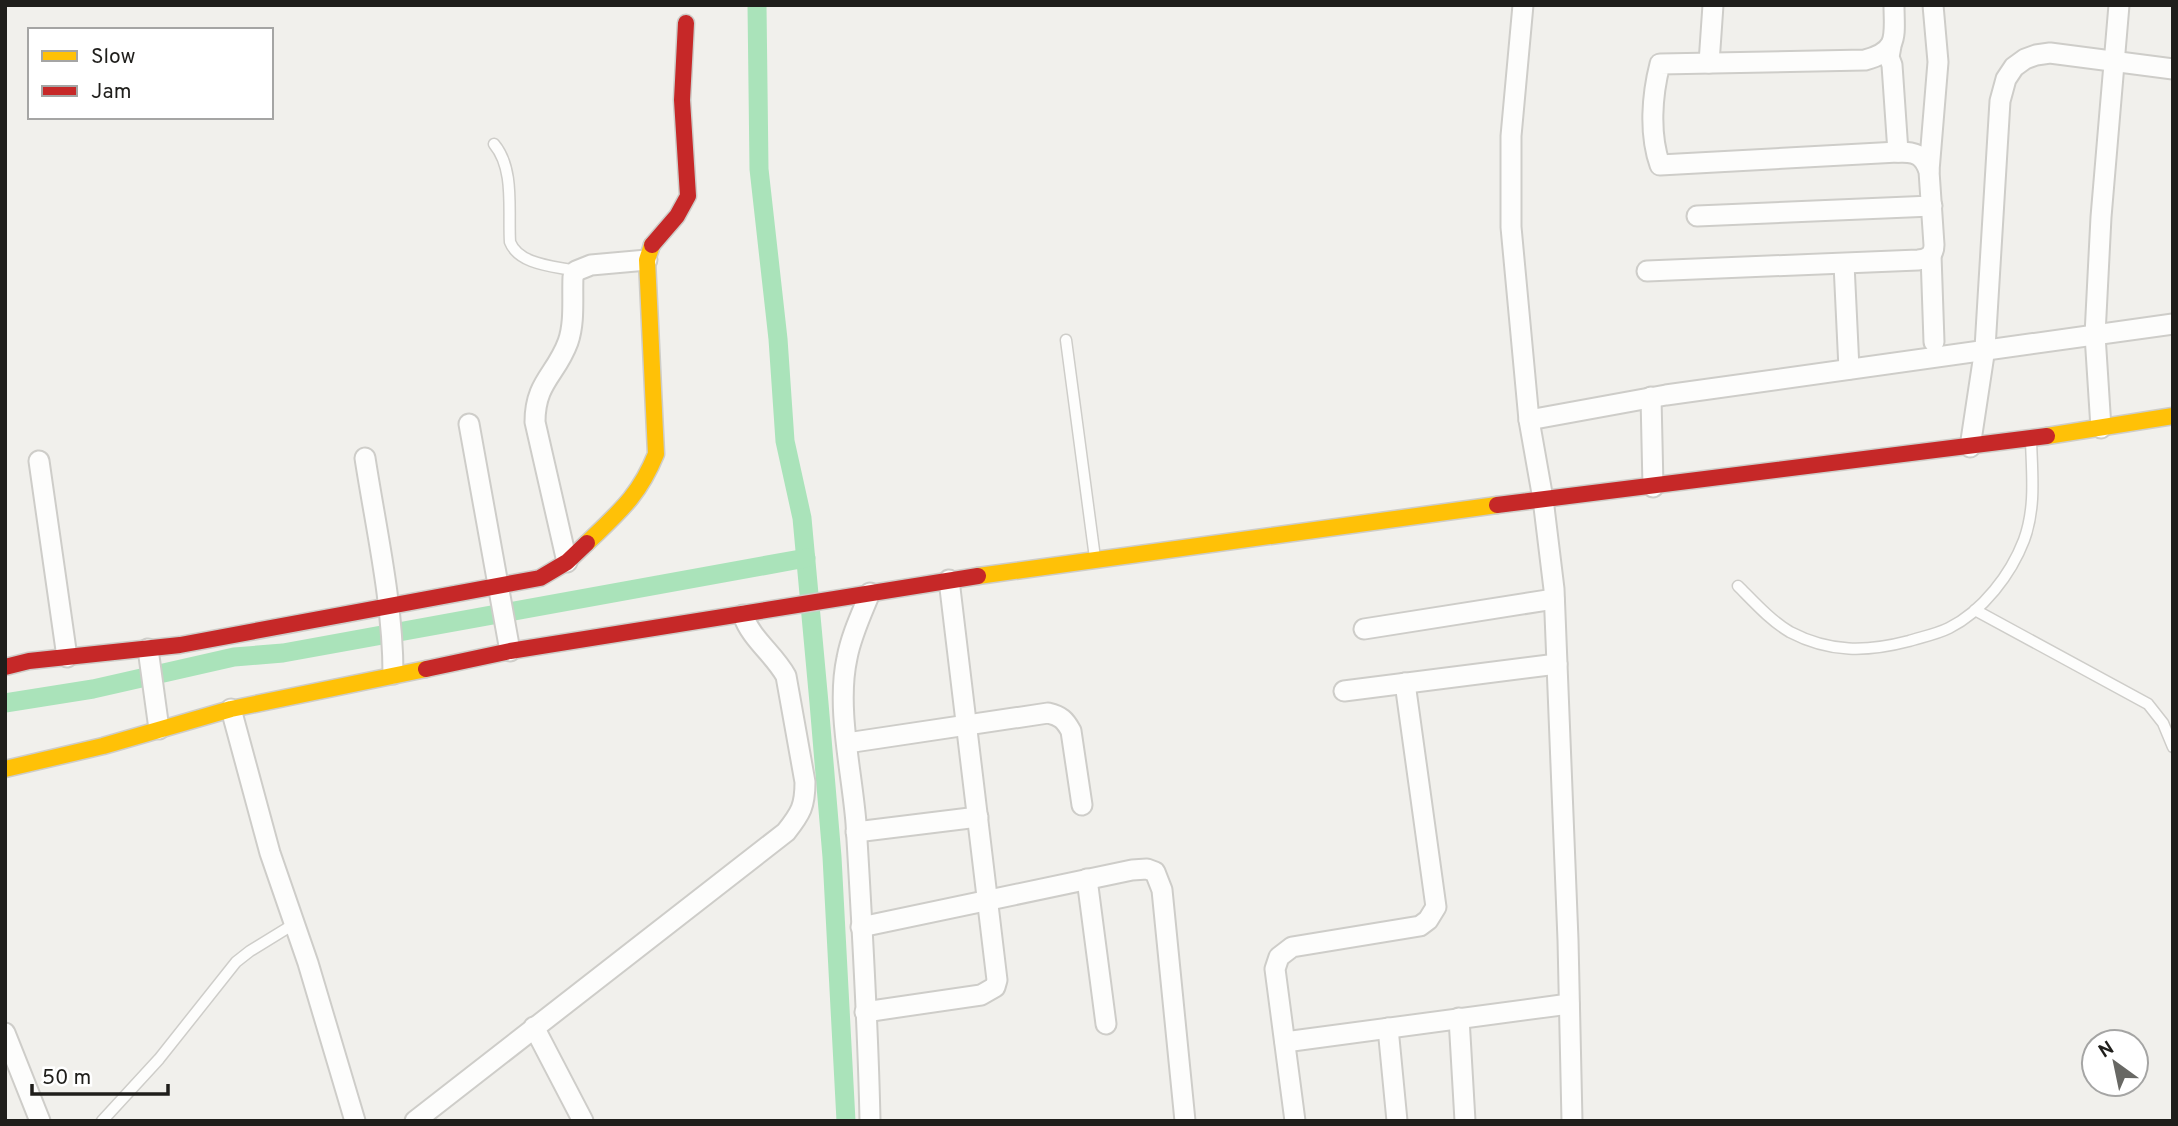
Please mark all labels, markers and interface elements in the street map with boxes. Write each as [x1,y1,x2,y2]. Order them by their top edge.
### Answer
legend [28,28,273,119]
text: Slow [91,44,136,71]
text: Jam [91,79,132,106]
north arrow [2080,1028,2150,1098]
text: N [2095,1037,2119,1064]
scale bar [32,1052,168,1096]
text: 50 m [42,1065,91,1092]

